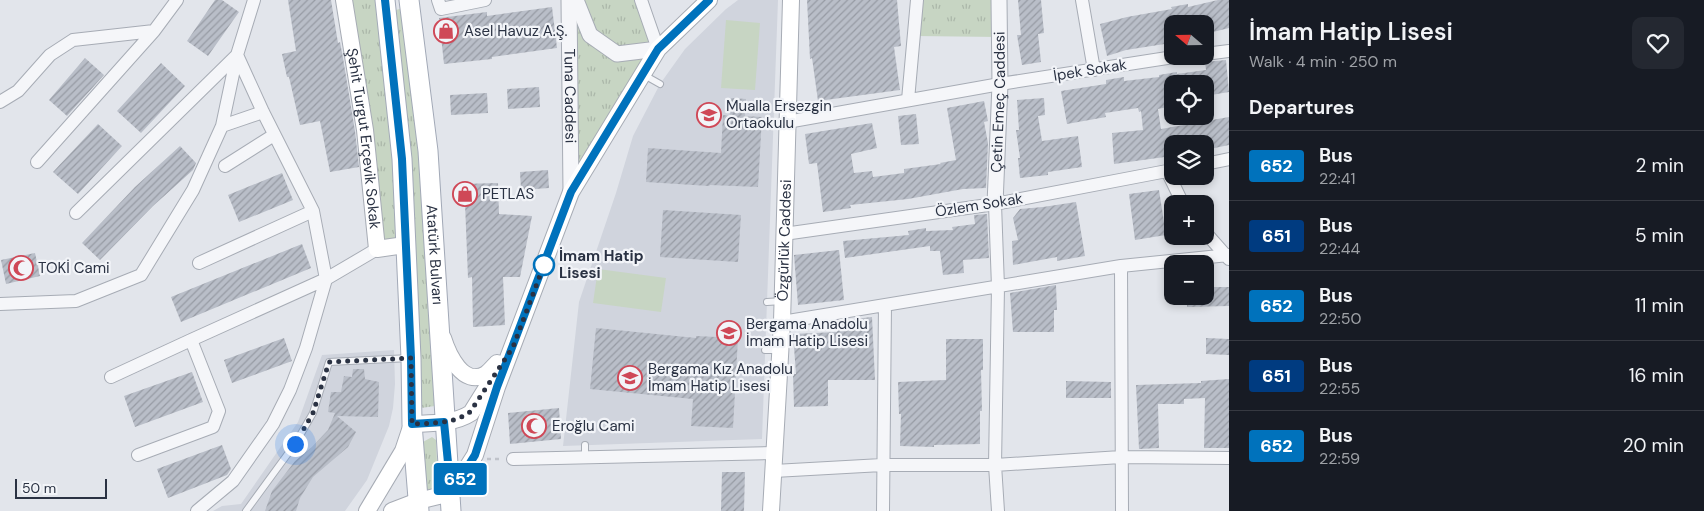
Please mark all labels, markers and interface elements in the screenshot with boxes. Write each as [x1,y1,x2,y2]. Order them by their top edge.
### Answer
north arrow [1164,15,1214,65]
map controls [1164,15,1214,305]
text: İmam Hatip Lisesi [1249,16,1453,47]
button: heart [1632,17,1684,69]
shop icon: Asel Havuz A.Ş. [433,18,459,44]
place label: Asel Havuz A.Ş. [464,21,567,41]
street label: Çetin Emeç Caddesi [986,31,1010,173]
street label: Şehit Turgut Erçevik Sokak [342,47,385,230]
street label: Tuna Caddesi [560,49,580,143]
text: Walk · 4 min · 250 m [1249,51,1397,72]
street label: İpek Sokak [1052,54,1128,86]
button: locate [1164,75,1214,125]
text: Departures [1249,95,1354,120]
place label: Mualla Ersezgin Ortaokulu [726,96,832,133]
school or university icon: Mualla Ersezgin Ortaokulu [696,102,722,128]
button: layers [1164,135,1214,185]
text: Bus [1319,143,1353,168]
text: 2 min [1636,153,1684,178]
text: 652 [1260,154,1293,178]
text: 22:41 [1319,168,1355,189]
street label: Özgürlük Caddesi [773,179,796,302]
shop icon: PETLAS [452,181,478,207]
place label: PETLAS [482,184,534,204]
street label: Özlem Sokak [934,188,1025,222]
button: + [1164,195,1214,245]
street label: Atatürk Bulvarı [421,204,448,305]
text: Bus [1319,213,1353,238]
text: 5 min [1635,223,1684,248]
text: 651 [1262,224,1291,248]
text: 22:44 [1319,238,1360,259]
place label: İmam Hatip Lisesi [559,246,644,283]
marker: İmam Hatip Lisesi [533,254,555,276]
mosque icon: TOKİ Cami [8,255,34,281]
button: − [1164,255,1214,305]
place label: TOKİ Cami [38,258,110,278]
text: Bus [1319,283,1353,308]
text: 11 min [1635,293,1684,318]
text: 652 [1260,294,1293,318]
text: 22:50 [1319,308,1361,329]
place label: Bergama Anadolu İmam Hatip Lisesi [746,314,868,351]
school or university icon: Bergama Anadolu İmam Hatip Lisesi [716,320,742,346]
text: Bus [1319,353,1353,378]
place label: Bergama Kız Anadolu İmam Hatip Lisesi [648,359,793,396]
text: 16 min [1629,363,1684,388]
text: 651 [1262,364,1291,388]
school or university icon: Bergama Kız Anadolu İmam Hatip Lisesi [617,365,643,391]
text: 22:55 [1319,378,1360,399]
mosque icon: Eroğlu Cami [521,413,547,439]
place label: Eroğlu Cami [552,416,635,436]
text: Bus [1319,423,1353,448]
your location [283,432,308,457]
text: 20 min [1623,433,1684,458]
text: 652 [1260,434,1293,458]
text: 22:59 [1319,448,1360,469]
line badge: 652 [431,463,489,495]
text: 652 [444,467,476,491]
scale bar [15,476,108,499]
text: 50 m [22,479,56,497]

